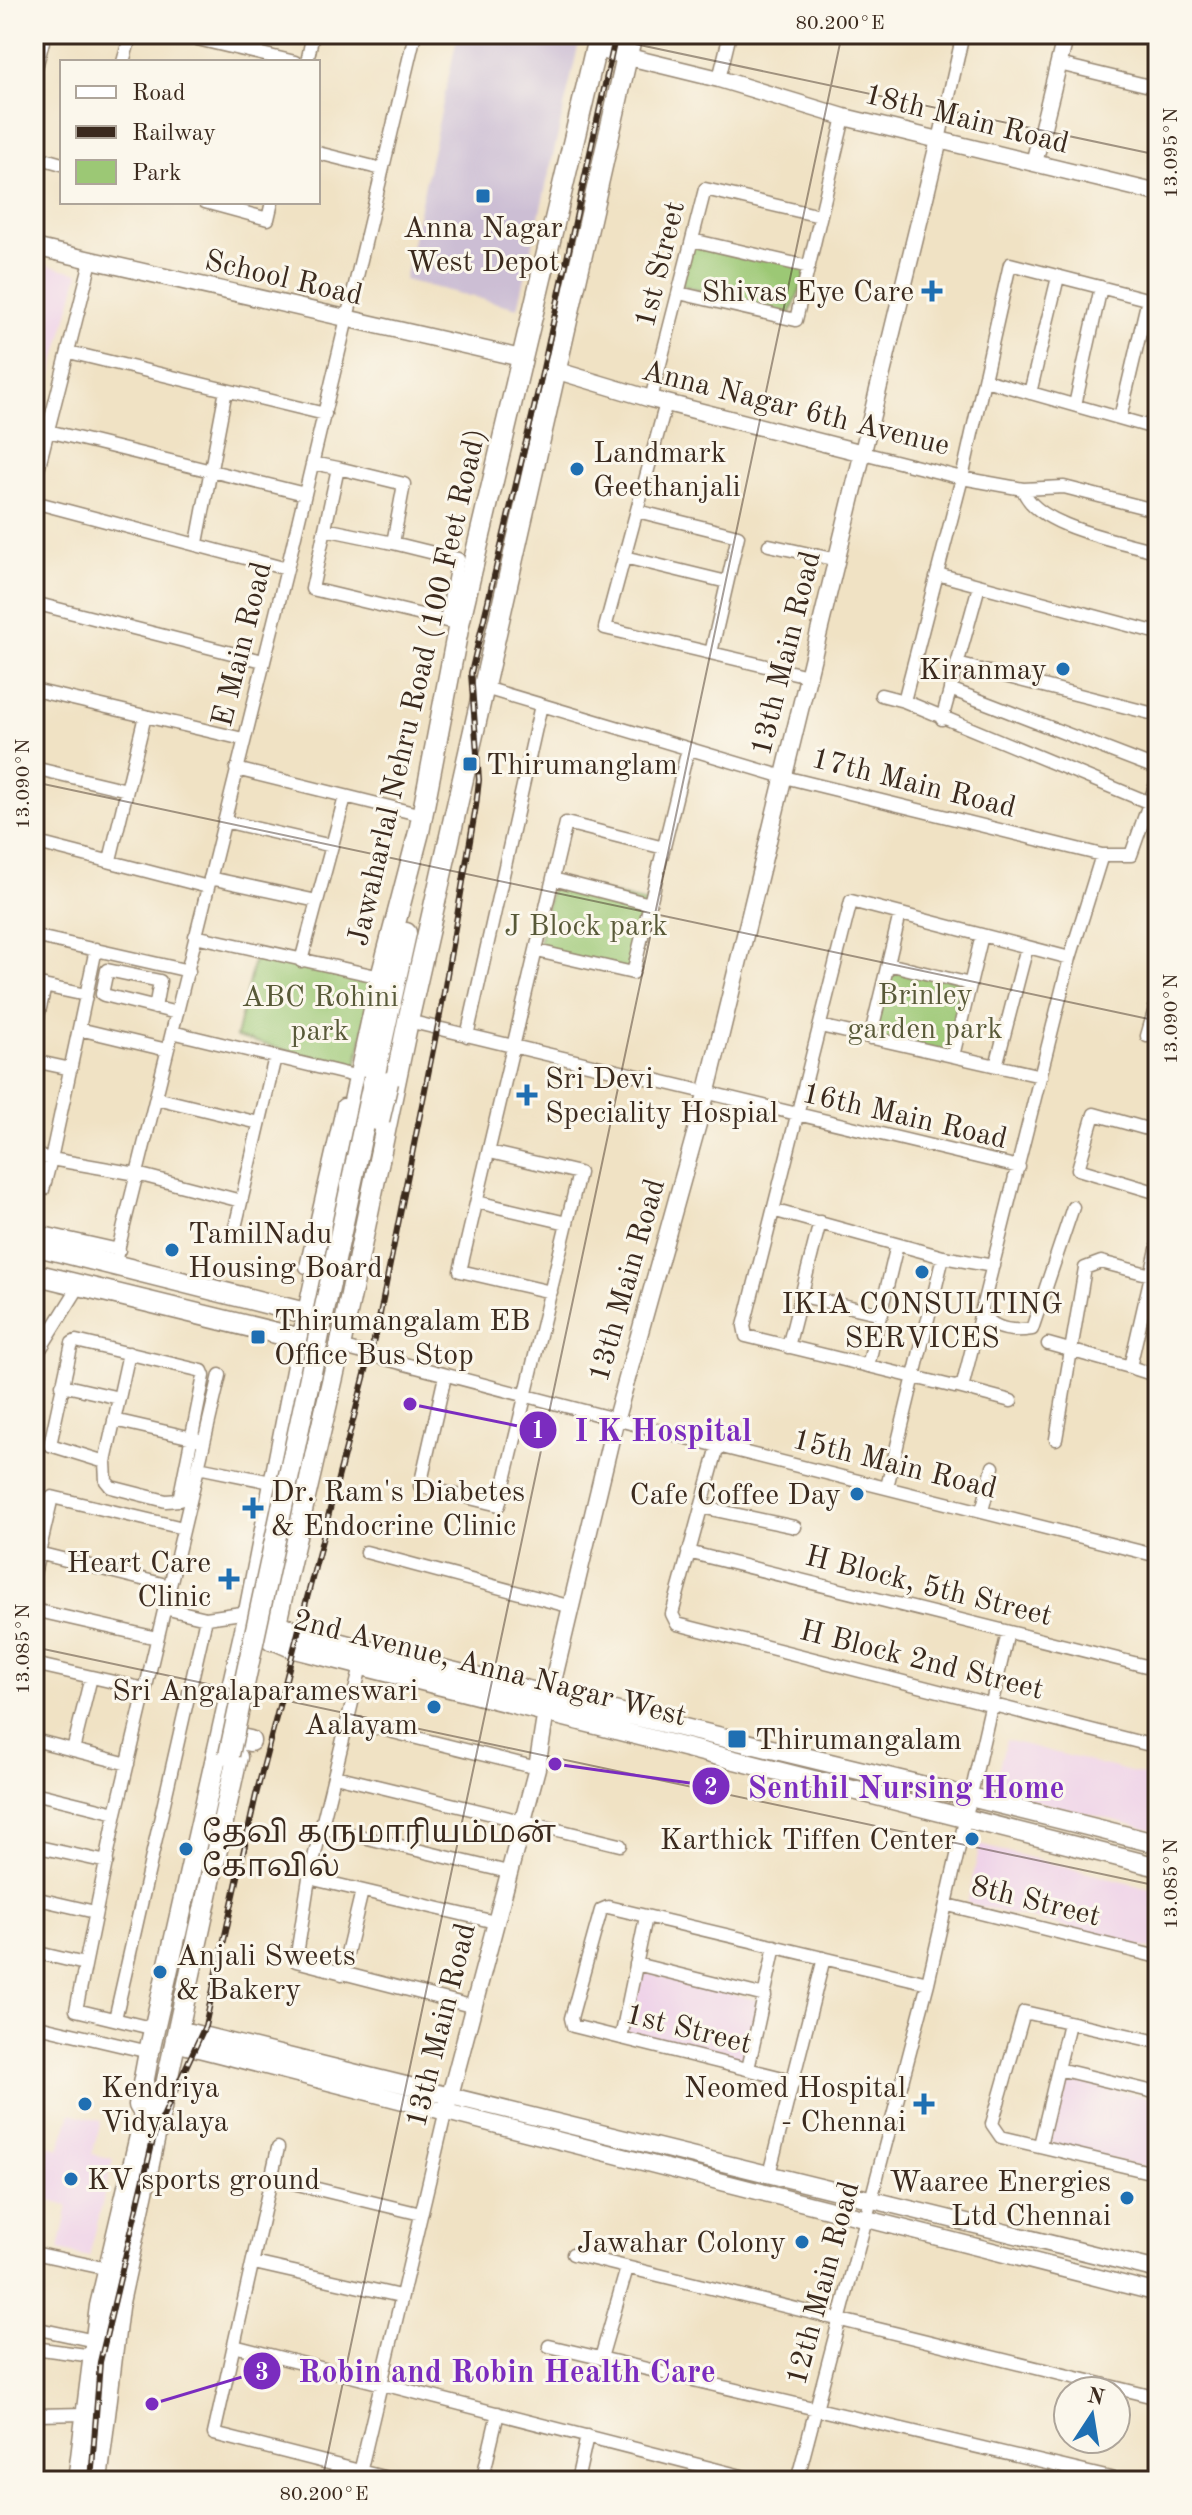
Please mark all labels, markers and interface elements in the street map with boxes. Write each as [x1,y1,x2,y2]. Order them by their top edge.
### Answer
text: 80.200°E [796,14,885,34]
legend [60,60,320,204]
street label: 18th Main Road [861,80,1072,160]
text: Road [132,82,185,106]
text: 13.095°N [1162,108,1182,198]
text: Railway [132,122,216,146]
text: Park [132,162,181,186]
marker: Anna Nagar West Depot [474,187,492,205]
street label: 1st Street [631,198,691,331]
place label: Anna Nagar West Depot [403,214,563,278]
street label: School Road [202,246,365,312]
place label: Shivas Eye Care [701,278,914,308]
marker: Shivas Eye Care [921,280,943,302]
street label: Anna Nagar 6th Avenue [639,356,952,462]
street label: Jawaharlal Nehru Road (100 Feet Road) [344,426,492,949]
place label: Landmark Geethanjali [593,439,741,503]
marker: Landmark Geethanjali [568,460,586,478]
street label: 13th Main Road [747,548,827,759]
street label: E Main Road [208,559,278,730]
place label: Kiranmay [919,656,1047,686]
marker: Kiranmay [1054,660,1072,678]
text: 13.090°N [14,739,34,829]
street label: 17th Main Road [808,744,1019,824]
place label: Thirumanglam [486,751,678,781]
marker: Thirumanglam [461,755,479,773]
park label: J Block park [504,912,668,942]
text: 13.090°N [1162,974,1182,1064]
park label: Brinley garden park [847,981,1003,1045]
park label: ABC Rohini park [241,983,399,1047]
place label: Sri Devi Speciality Hospial [545,1065,778,1129]
street label: 16th Main Road [799,1079,1010,1155]
marker: Sri Devi Speciality Hospial [516,1084,538,1106]
street label: 13th Main Road [585,1176,671,1385]
place label: TamilNadu Housing Board [188,1220,383,1284]
marker: TamilNadu Housing Board [163,1241,181,1259]
marker: IKIA CONSULTING SERVICES [913,1263,931,1281]
place label: IKIA CONSULTING SERVICES [781,1290,1063,1354]
place label: Thirumangalam EB Office Bus Stop [274,1307,531,1371]
marker: Thirumangalam EB Office Bus Stop [249,1328,267,1346]
callout: I K Hospital [518,1402,768,1458]
text: I K Hospital [574,1417,752,1449]
text: 1 [531,1420,545,1444]
street label: 15th Main Road [789,1425,1000,1505]
place label: Dr. Ram's Diabetes & Endocrine Clinic [271,1478,525,1542]
place label: Cafe Coffee Day [630,1481,841,1511]
marker: Cafe Coffee Day [848,1485,866,1503]
marker: Dr. Ram's Diabetes & Endocrine Clinic [242,1497,264,1519]
street label: H Block, 5th Street [802,1542,1055,1632]
place label: Heart Care Clinic [67,1549,211,1613]
marker: Heart Care Clinic [218,1568,240,1590]
text: 13.085°N [14,1604,34,1694]
street label: 2nd Avenue, Anna Nagar West [290,1605,689,1732]
street label: H Block 2nd Street [797,1616,1046,1706]
place label: Sri Angalaparameswari Aalayam [112,1677,418,1741]
marker: Sri Angalaparameswari Aalayam [425,1698,443,1716]
place label: Thirumangalam [755,1726,962,1756]
marker: Thirumangalam [726,1728,748,1750]
callout: Senthil Nursing Home [691,1758,1080,1814]
text: Senthil Nursing Home [747,1774,1065,1806]
text: 2 [704,1777,718,1801]
place label: தேவி கருமாரியம்மன் கோவில் [202,1817,556,1883]
place label: Karthick Tiffen Center [660,1826,956,1856]
marker: Karthick Tiffen Center [963,1830,981,1848]
text: 13.085°N [1162,1839,1182,1929]
marker: தேவி கருமாரியம்மன் கோவில் [177,1840,195,1858]
street label: 8th Street [968,1871,1103,1932]
street label: 13th Main Road [402,1920,482,2131]
place label: Anjali Sweets & Bakery [176,1942,356,2006]
marker: Anjali Sweets & Bakery [151,1963,169,1981]
street label: 1st Street [622,2000,755,2060]
place label: Kendriya Vidyalaya [101,2074,229,2138]
place label: Neomed Hospital - Chennai [684,2074,906,2138]
marker: Neomed Hospital - Chennai [913,2093,935,2115]
marker: Kendriya Vidyalaya [76,2095,94,2113]
place label: KV sports ground [87,2166,320,2196]
place label: Waaree Energies Ltd Chennai [889,2168,1111,2232]
marker: KV sports ground [62,2170,80,2188]
street label: 12th Main Road [782,2178,866,2389]
marker: Waaree Energies Ltd Chennai [1118,2189,1136,2207]
place label: Jawahar Colony [577,2229,786,2259]
marker: Jawahar Colony [793,2233,811,2251]
callout: Robin and Robin Health Care [242,2343,732,2399]
text: Robin and Robin Health Care [298,2358,716,2390]
text: 3 [255,2362,269,2386]
north arrow [1052,2375,1132,2455]
text: N [1085,2385,1106,2410]
text: 80.200°E [280,2485,369,2505]

